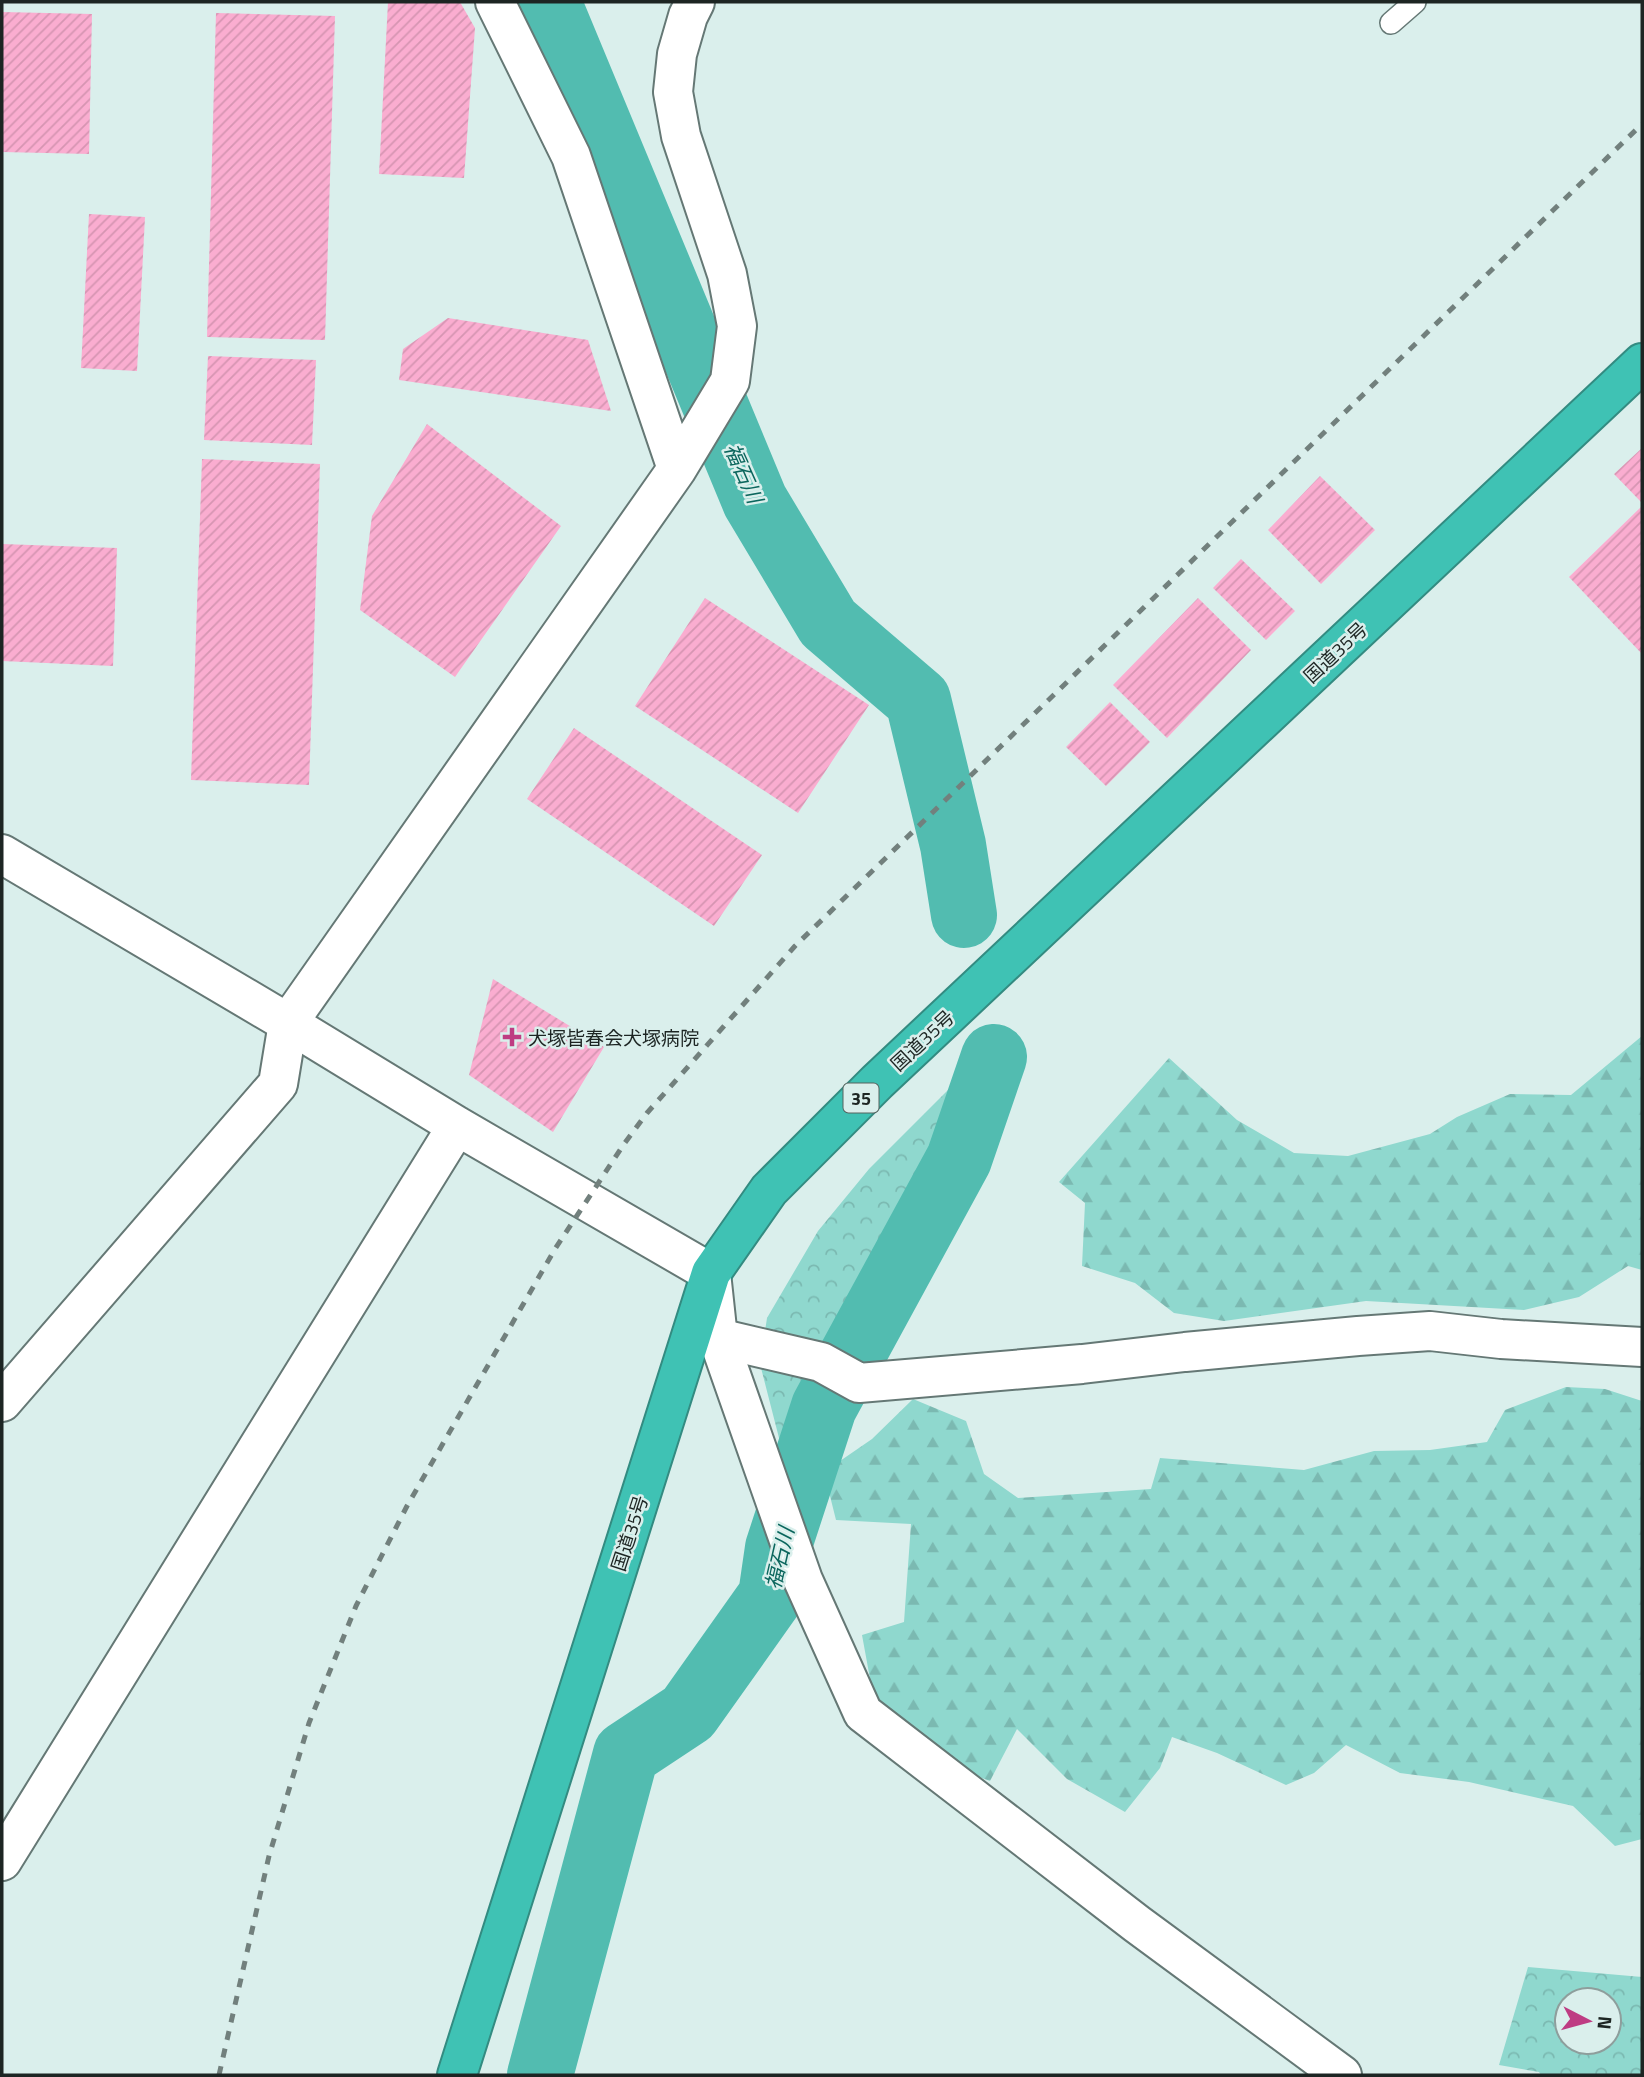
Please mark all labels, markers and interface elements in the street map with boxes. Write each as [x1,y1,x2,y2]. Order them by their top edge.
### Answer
water label: 福石川 [717,438,772,510]
street label: 国道35号 [1296,615,1374,689]
street label: 国道35号 [883,1003,961,1077]
place label: 犬塚皆春会犬塚病院 [528,1023,699,1052]
marker: 犬塚皆春会犬塚病院 [502,1027,522,1047]
road number: 35 [844,1084,878,1112]
street label: 国道35号 [603,1491,655,1575]
water label: 福石川 [756,1522,802,1592]
north arrow [1553,1986,1623,2056]
text: N [1590,2015,1621,2031]

